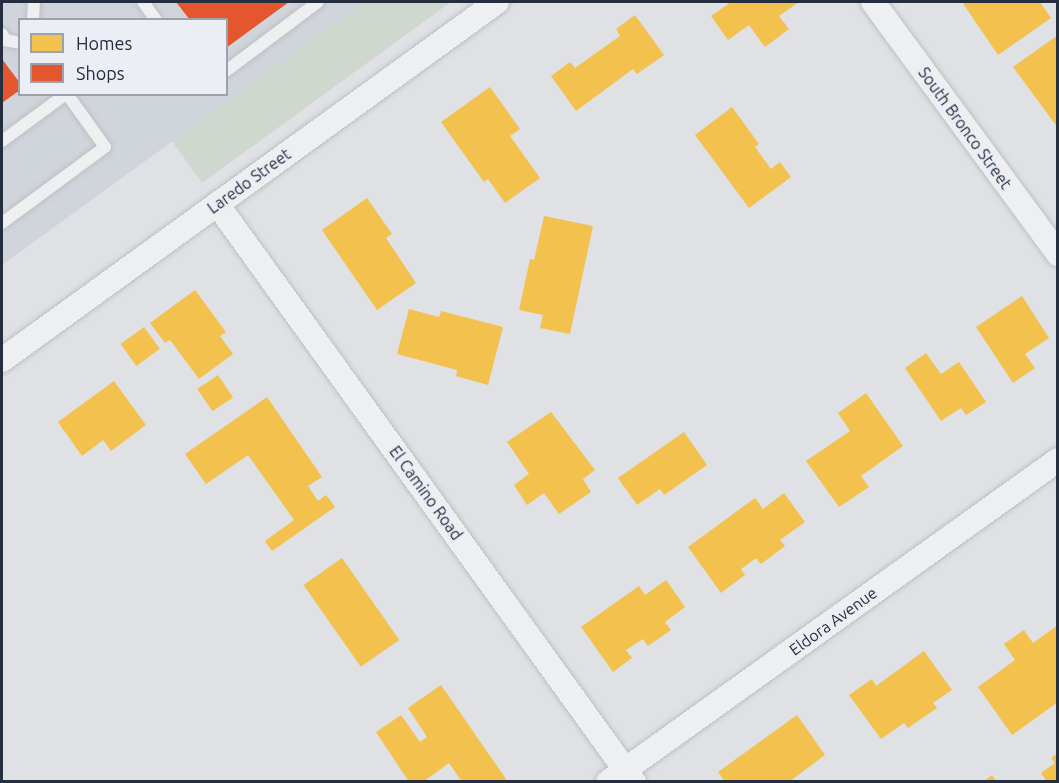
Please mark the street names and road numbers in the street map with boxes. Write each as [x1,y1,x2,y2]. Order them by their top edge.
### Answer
street label: South Bronco Street [914,63,1016,193]
street label: Laredo Street [204,144,294,218]
street label: El Camino Road [385,442,467,544]
street label: Eldora Avenue [785,583,881,659]

